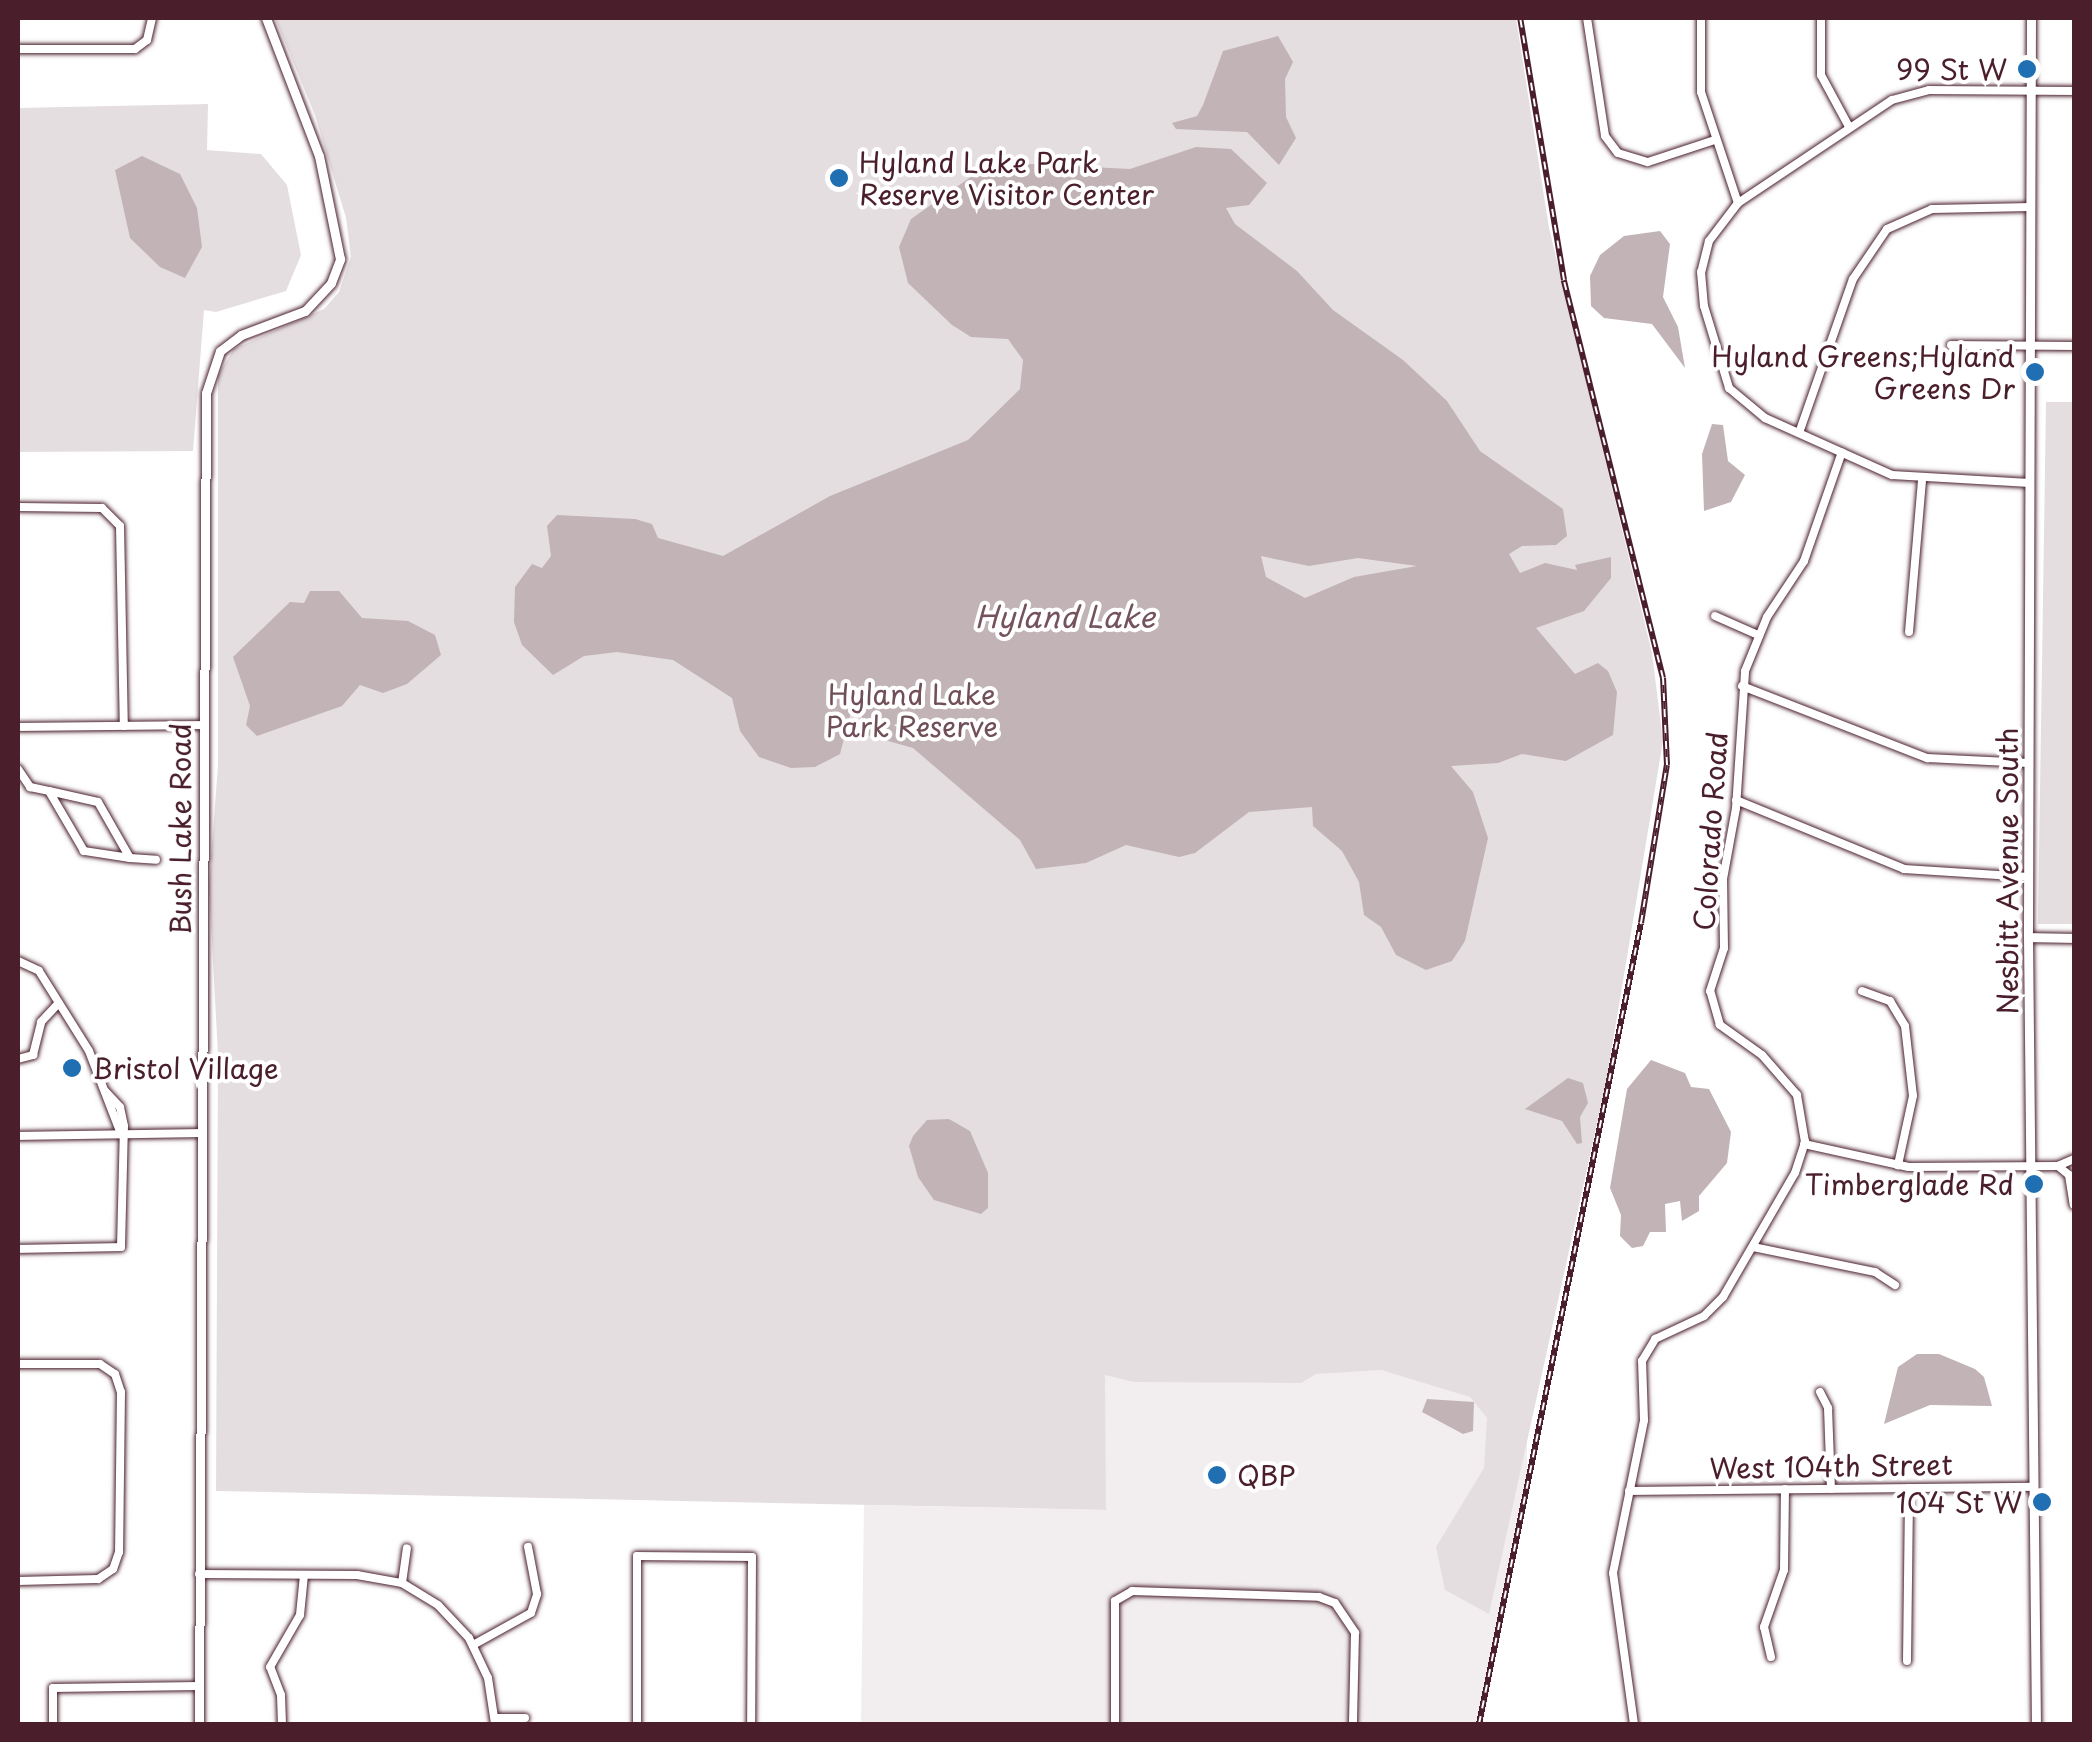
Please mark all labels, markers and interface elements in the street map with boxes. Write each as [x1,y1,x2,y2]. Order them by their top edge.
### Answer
place label: 99 St W [1898,52,2007,86]
marker: 99 St W [2016,58,2038,80]
place label: Hyland Lake Park Reserve Visitor Center [859,145,1157,211]
marker: Hyland Lake Park Reserve Visitor Center [828,167,850,189]
place label: Hyland Greens;Hyland Greens Dr [1709,339,2015,405]
marker: Hyland Greens;Hyland Greens Dr [2024,361,2046,383]
water label: Hyland Lake [974,598,1156,634]
park label: Hyland Lake Park Reserve [826,677,998,743]
street label: Bush Lake Road [163,722,197,936]
street label: Nesbitt Avenue South [1990,728,2024,1014]
street label: Colorado Road [1686,731,1734,931]
place label: Bristol Village [92,1051,280,1085]
marker: Bristol Village [61,1057,83,1079]
place label: Timberglade Rd [1803,1167,2014,1201]
marker: Timberglade Rd [2023,1173,2045,1195]
street label: West 104th Street [1709,1447,1953,1485]
place label: QBP [1237,1458,1296,1492]
marker: QBP [1206,1464,1228,1486]
place label: 104 St W [1895,1485,2022,1519]
marker: 104 St W [2031,1491,2053,1513]

